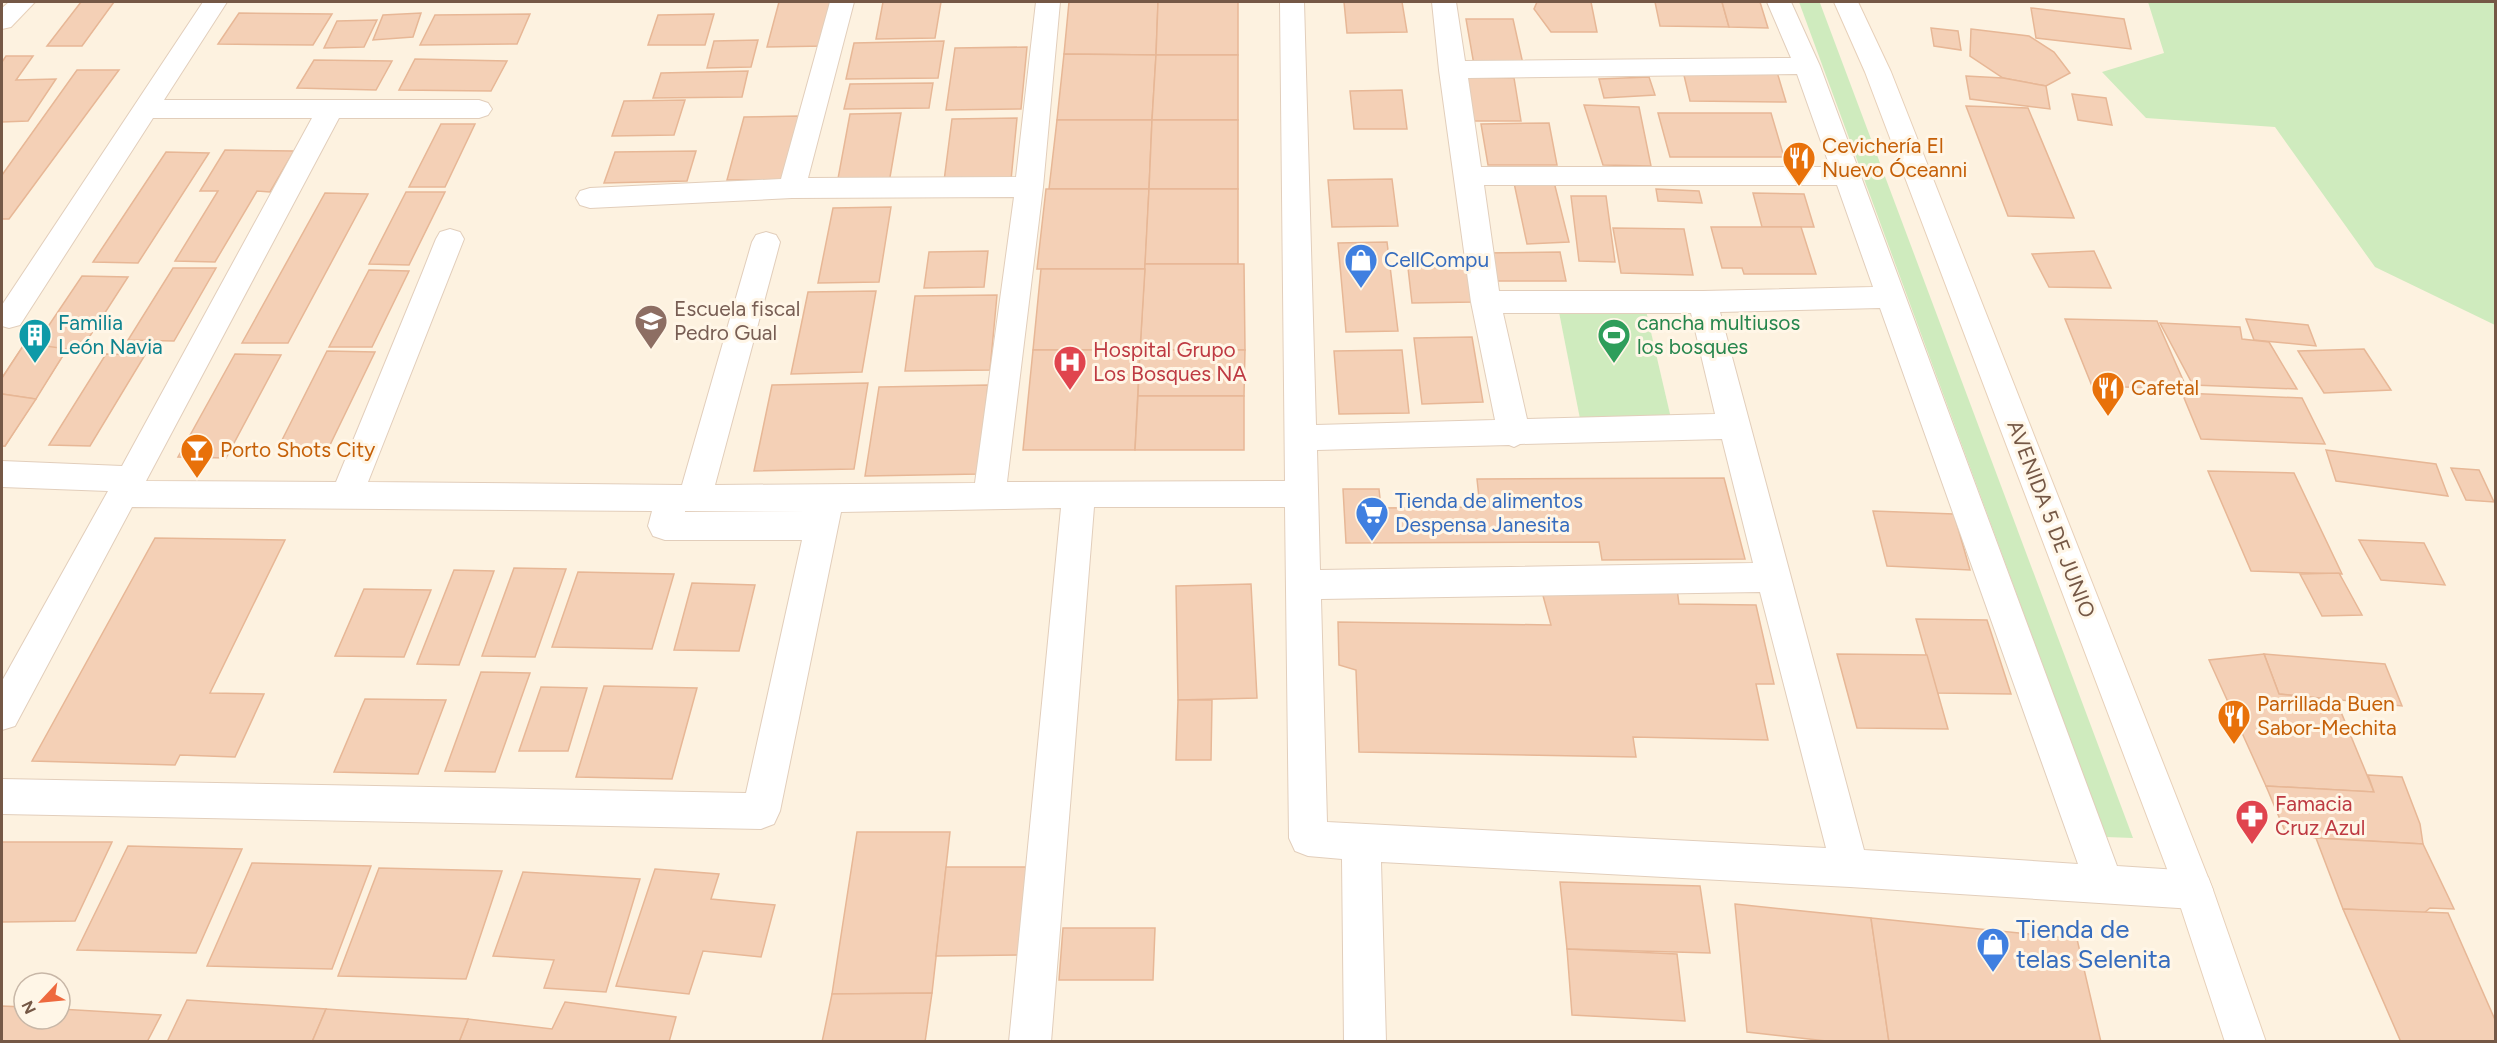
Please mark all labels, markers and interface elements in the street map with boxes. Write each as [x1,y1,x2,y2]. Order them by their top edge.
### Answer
place label: Cevichería El Nuevo Óceanni [1822,133,1967,182]
restaurant icon: Cevichería El Nuevo Óceanni [1781,140,1817,187]
shop icon: CellCompu [1343,242,1379,289]
place label: CellCompu [1384,247,1489,272]
place label: Escuela fiscal Pedro Gual [674,296,800,345]
school or university icon: Escuela fiscal Pedro Gual [633,303,669,350]
place label: Familia León Navia [58,310,163,359]
place label: cancha multiusos los bosques [1637,310,1800,359]
building icon: Familia León Navia [17,317,53,364]
sports icon: cancha multiusos los bosques [1596,317,1632,364]
place label: Hospital Grupo Los Bosques NA [1093,337,1247,386]
hospital icon: Hospital Grupo Los Bosques NA [1052,344,1088,391]
restaurant icon: Cafetal [2090,370,2126,417]
place label: Cafetal [2131,375,2199,400]
street label: AVENIDA 5 DE JUNIO [2002,417,2101,621]
bar icon: Porto Shots City [179,432,215,479]
place label: Porto Shots City [220,437,375,462]
place label: Tienda de alimentos Despensa Janesita [1395,488,1583,537]
supermarket icon: Tienda de alimentos Despensa Janesita [1354,495,1390,542]
place label: Parrillada Buen Sabor-Mechita [2257,691,2397,740]
restaurant icon: Parrillada Buen Sabor-Mechita [2216,698,2252,745]
place label: Famacia Cruz Azul [2275,791,2365,840]
pharmacy icon: Famacia Cruz Azul [2234,798,2270,845]
place label: Tienda de telas Selenita [2016,913,2171,975]
shop icon: Tienda de telas Selenita [1975,926,2011,973]
north arrow [12,971,72,1031]
text: N [18,998,40,1017]

